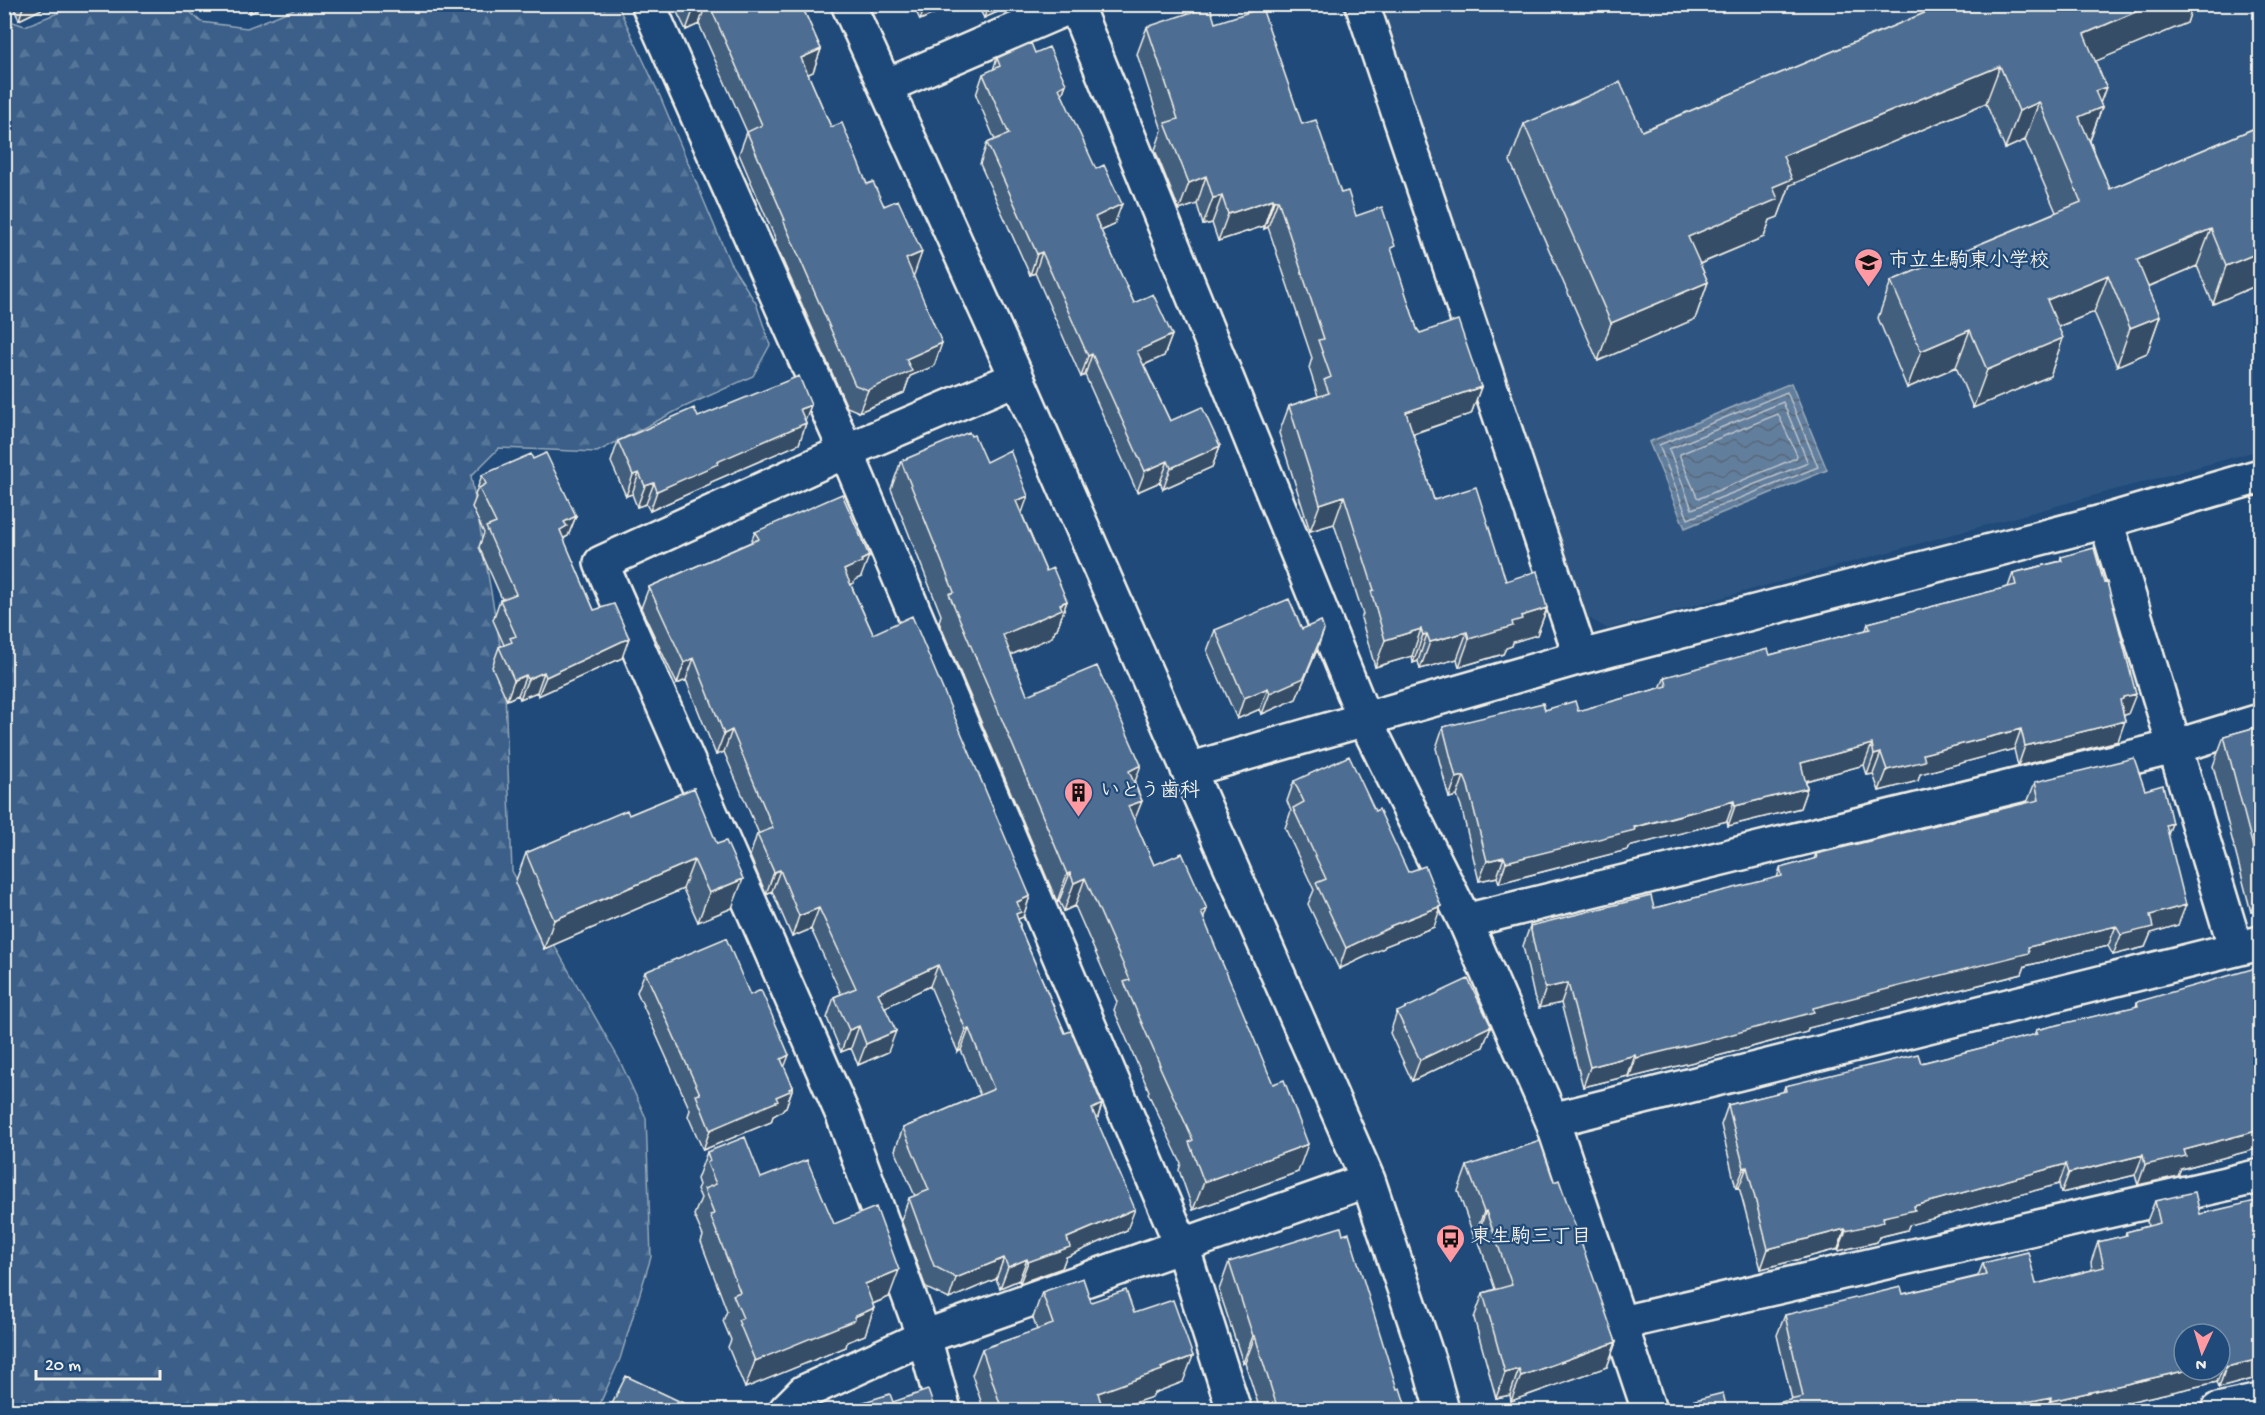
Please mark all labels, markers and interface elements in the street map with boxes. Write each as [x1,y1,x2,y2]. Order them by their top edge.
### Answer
school or university icon: 市立生駒東小学校 [1852,246,1884,288]
place label: 市立生駒東小学校 [1889,249,2049,274]
building icon: いとう歯科 [1063,776,1095,818]
place label: いとう歯科 [1100,779,1200,804]
bus stop icon: 東生駒三丁目 [1434,1222,1466,1264]
place label: 東生駒三丁目 [1471,1225,1591,1250]
north arrow [2172,1322,2232,1382]
scale bar [36,1343,160,1381]
text: N [2195,1354,2207,1373]
text: 20 m [45,1356,81,1377]

